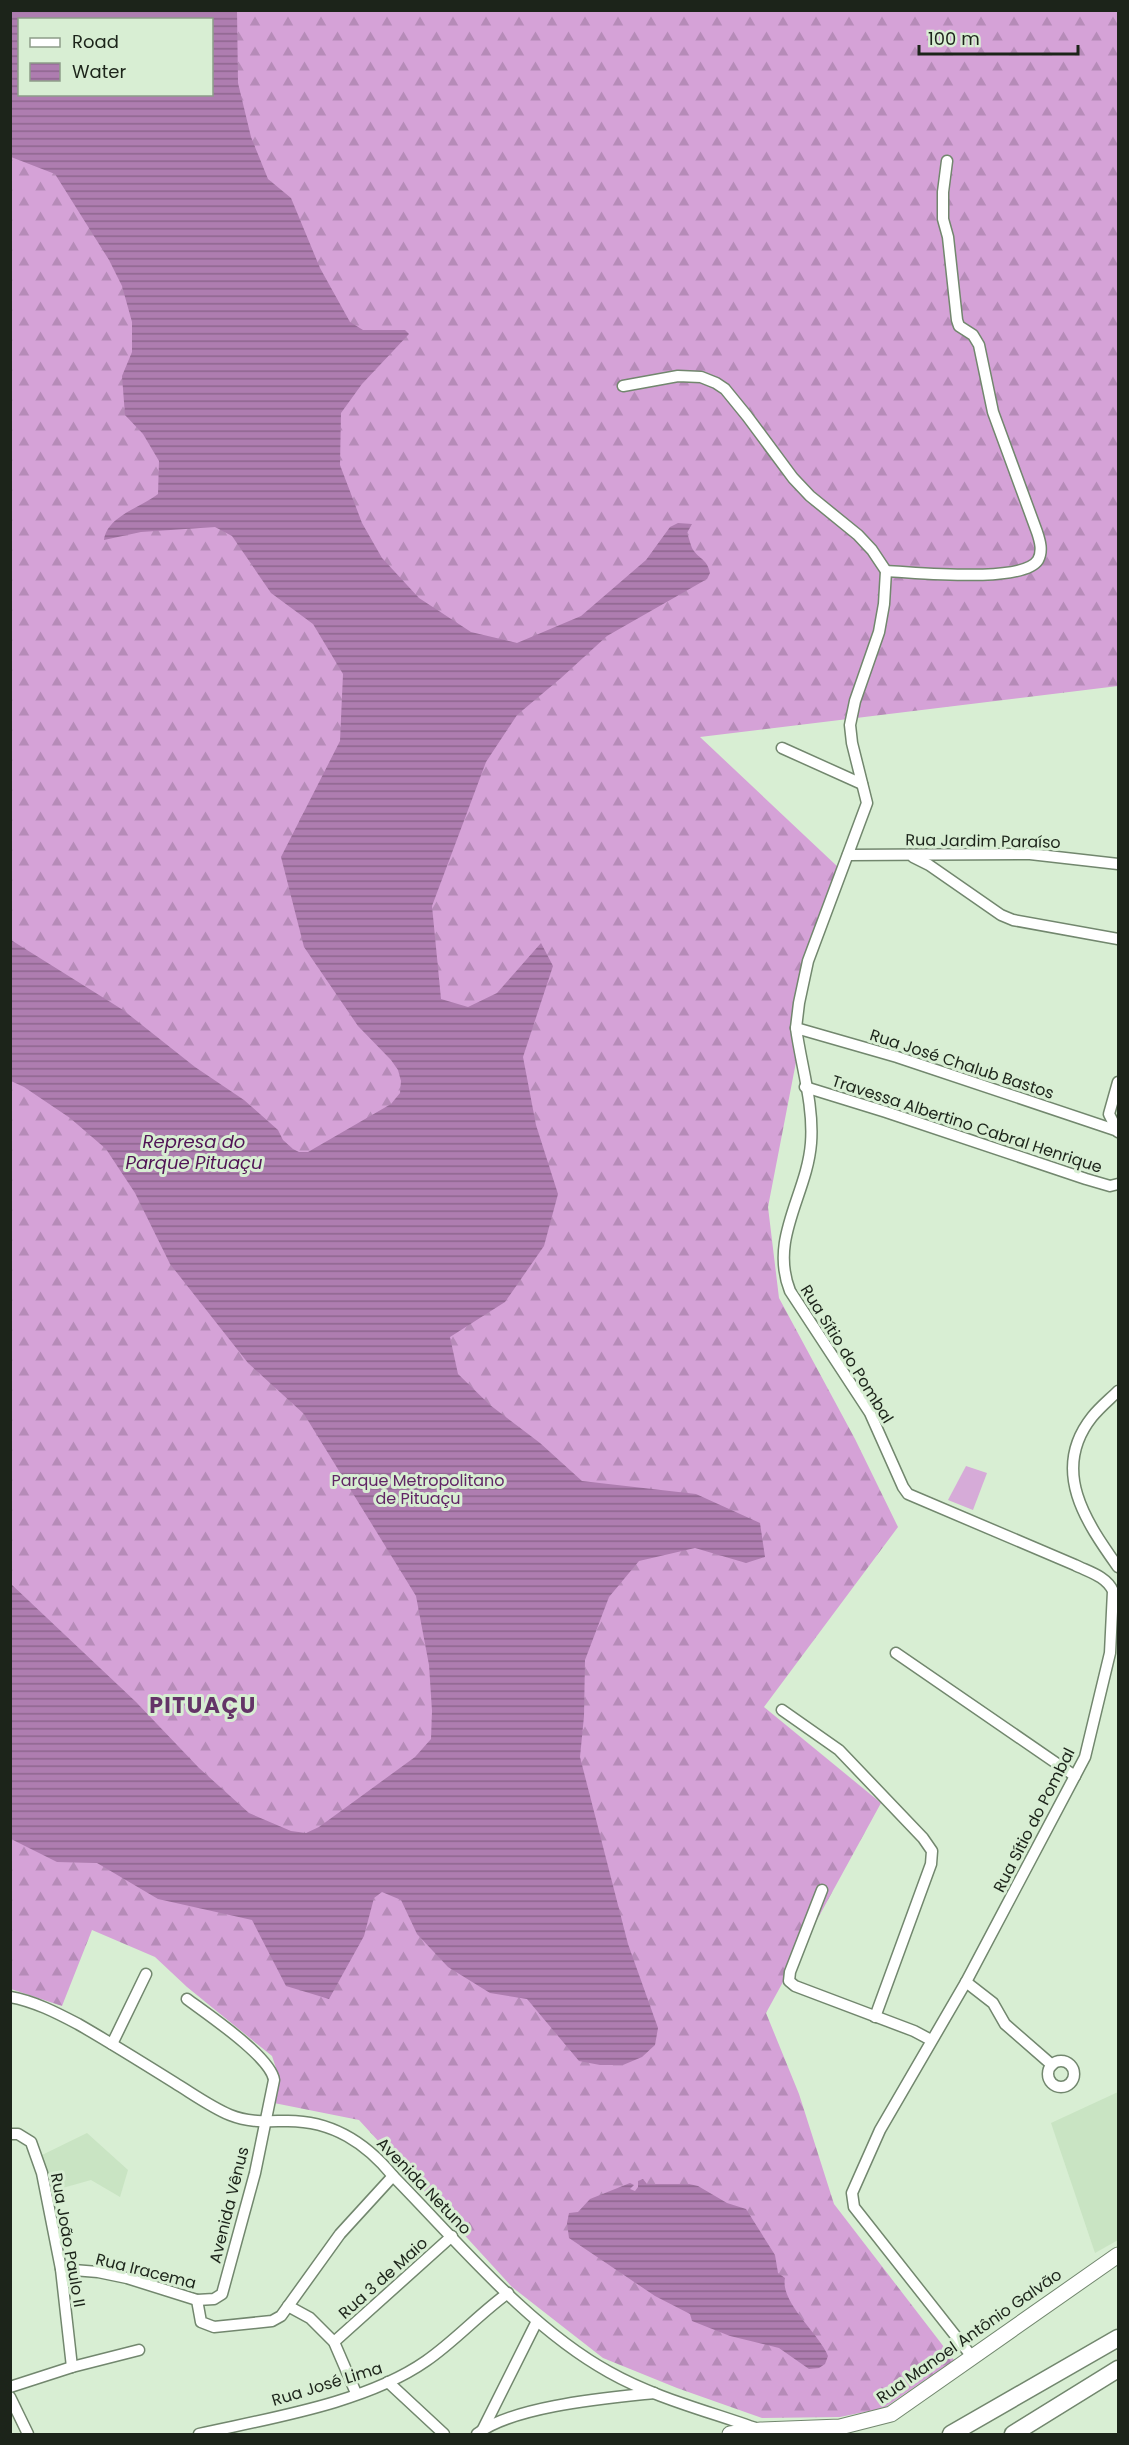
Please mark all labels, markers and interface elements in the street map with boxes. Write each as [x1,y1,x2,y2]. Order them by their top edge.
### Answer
legend [18,18,213,96]
scale bar [919,18,1078,56]
text: 100 m [928,26,980,51]
text: Road [72,29,119,54]
text: Water [72,59,126,84]
street label: Rua Jardim Paraíso [905,828,1061,854]
street label: Rua José Chalub Bastos [867,1023,1057,1105]
street label: Travessa Albertino Cabral Henrique [829,1069,1105,1179]
water label: Represa do Parque Pituaçu [125,1129,263,1175]
street label: Rua Sítio do Pombal [795,1280,899,1428]
park label: Parque Metropolitano de Pituaçu [331,1469,505,1510]
district label: PITUAÇU [149,1690,257,1721]
street label: Rua Sítio do Pombal [988,1744,1080,1896]
street label: Avenida Netuno [371,2132,477,2240]
street label: Avenida Vênus [203,2144,255,2266]
street label: Rua João Paulo II [45,2171,91,2309]
street label: Rua 3 de Maio [333,2232,433,2324]
street label: Rua Iracema [93,2247,199,2295]
street label: Rua Manoel Antônio Galvão [872,2263,1066,2409]
street label: Rua José Lima [269,2356,385,2412]

